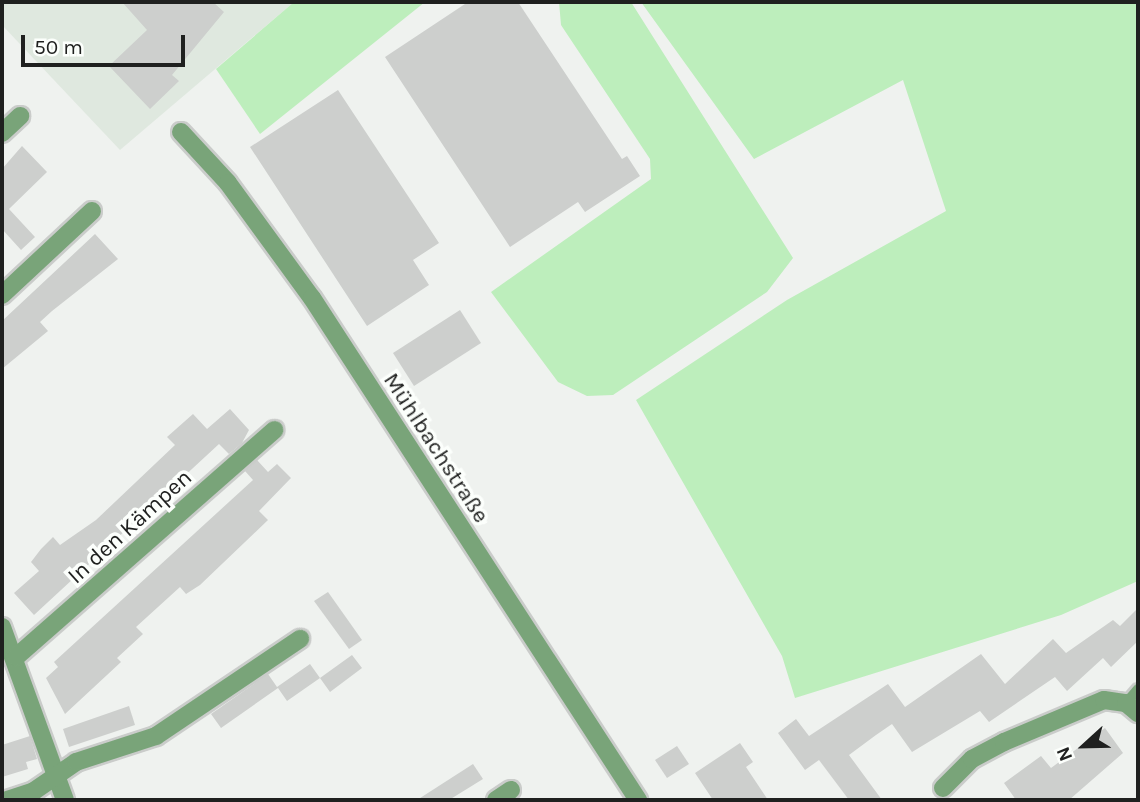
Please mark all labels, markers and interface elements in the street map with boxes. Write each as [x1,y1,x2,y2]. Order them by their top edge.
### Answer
scale bar [24,21,189,65]
text: 50 m [34,35,83,59]
street label: Mühlbachstraße [377,368,495,528]
street label: In den Kämpen [62,464,198,590]
north arrow [1049,711,1119,781]
text: N [1052,743,1077,764]

